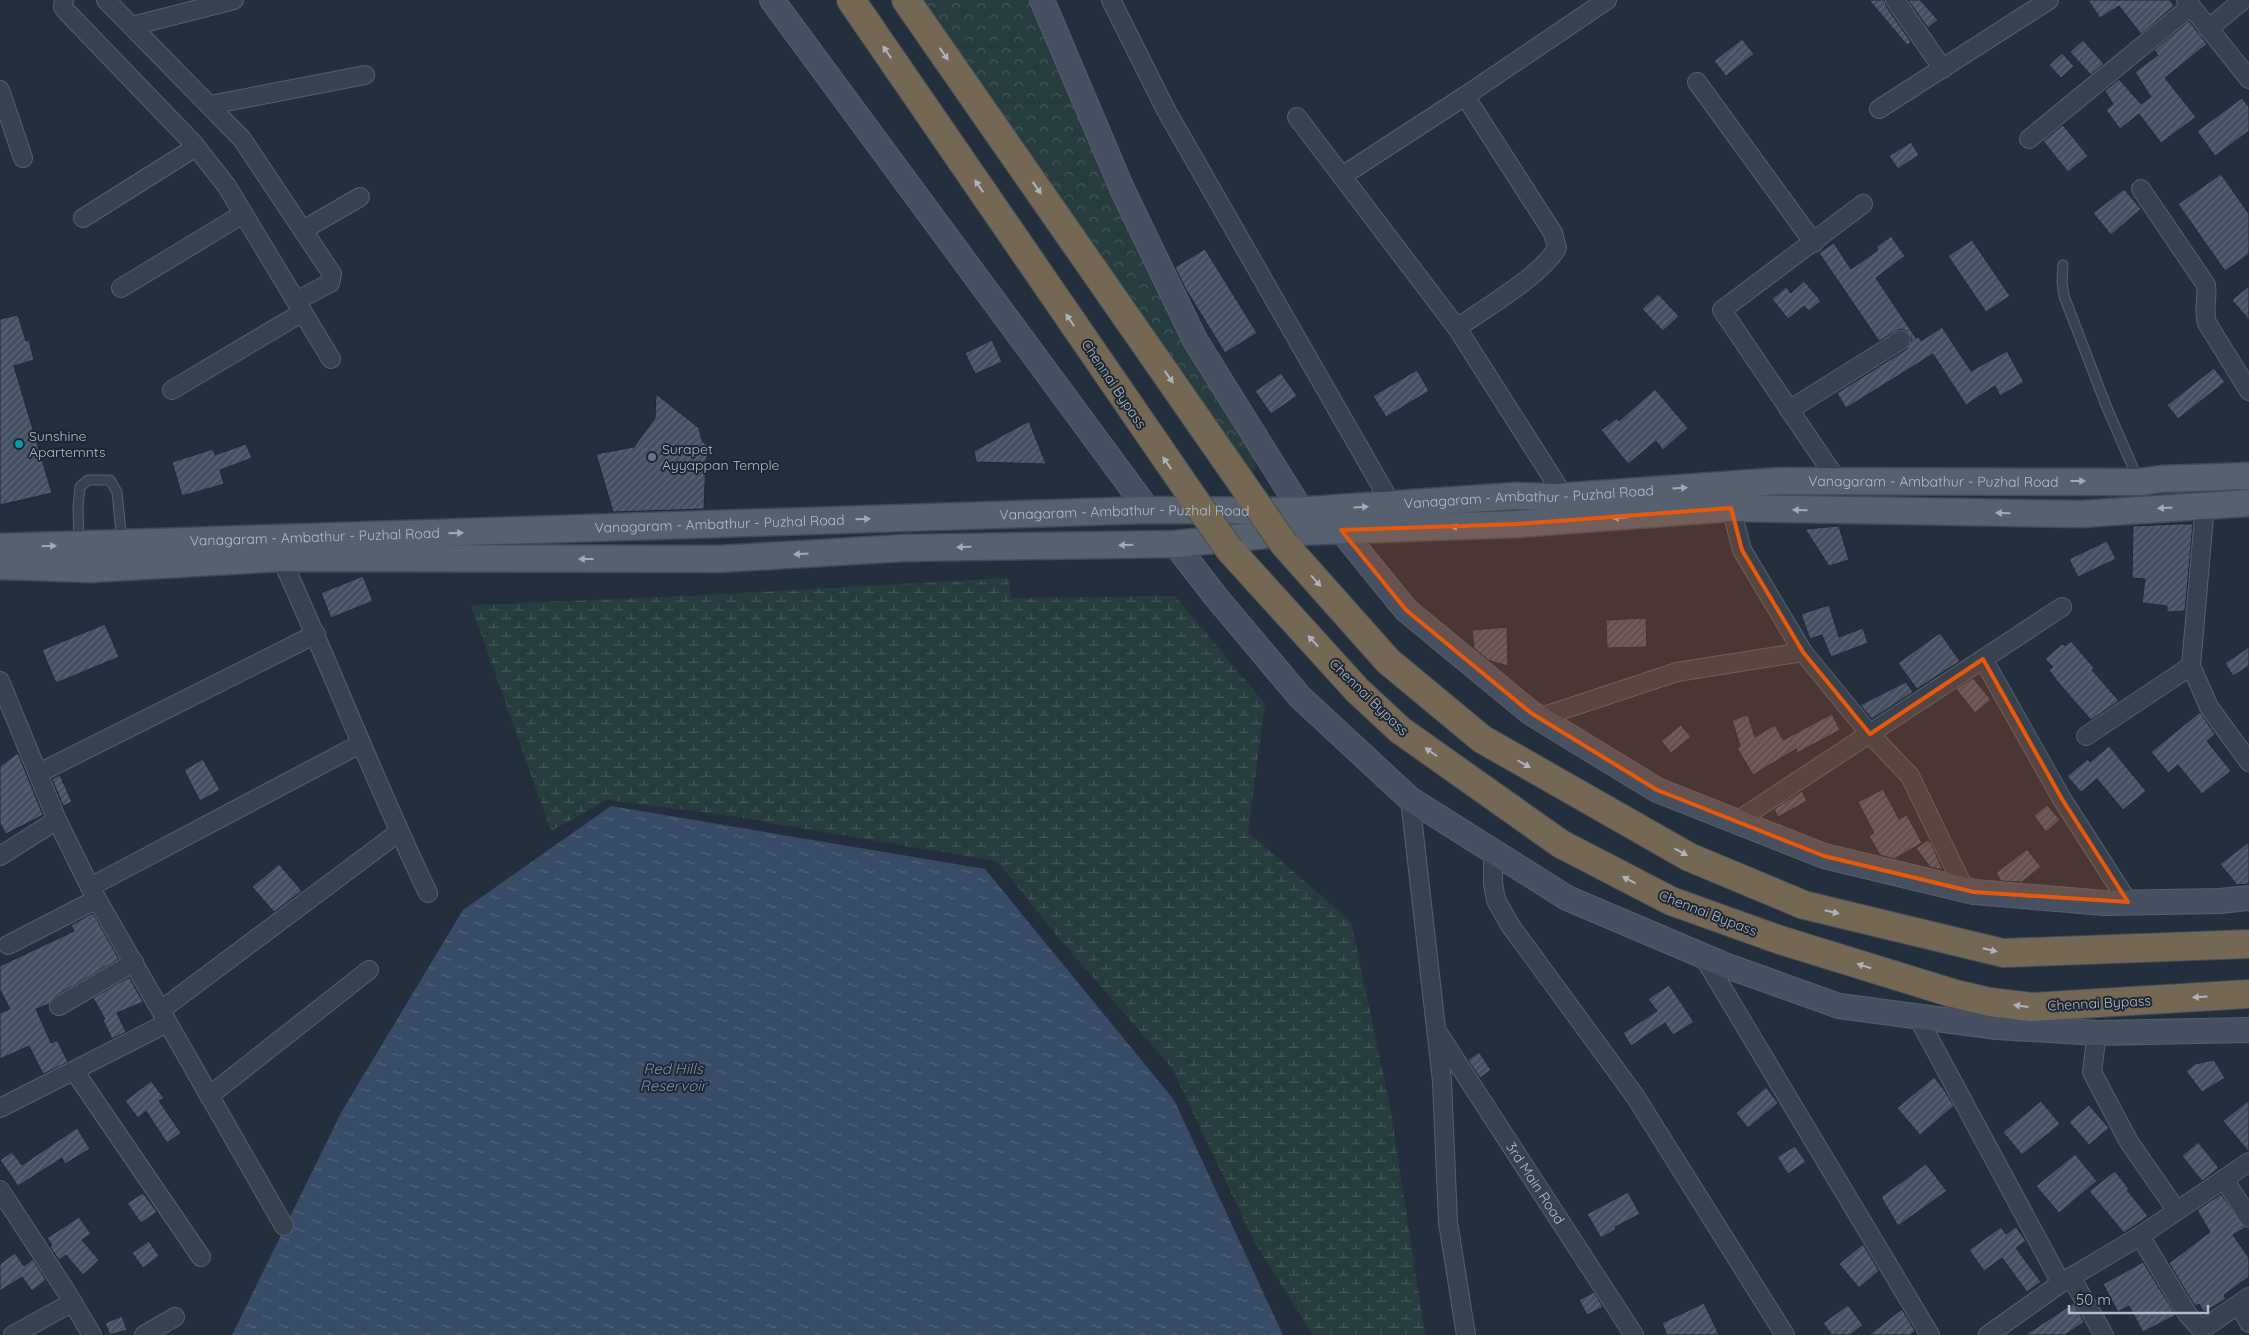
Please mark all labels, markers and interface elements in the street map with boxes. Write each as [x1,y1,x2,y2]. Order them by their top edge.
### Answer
one-way arrow [882,45,892,59]
one-way arrow [939,48,949,61]
one-way arrow [974,179,984,193]
one-way arrow [1032,181,1042,195]
one-way arrow [1065,313,1075,327]
street label: Chennai Bypass [1078,336,1150,432]
one-way arrow [1164,371,1174,384]
place label: Sunshine Apartemnts [29,427,105,461]
marker: Sunshine Apartemnts [13,438,25,450]
place label: Surapet Ayyappan Temple [662,440,779,474]
marker: Surapet Ayyappan Temple [646,451,658,463]
one-way arrow [1162,456,1172,470]
street label: Vanagaram - Ambathur - Puzhal Road [1808,472,2058,491]
one-way arrow [2070,477,2086,485]
street label: Vanagaram - Ambathur - Puzhal Road [1403,481,1654,513]
one-way arrow [1672,484,1688,492]
street label: Vanagaram - Ambathur - Puzhal Road [999,501,1250,524]
one-way arrow [1353,502,1369,510]
one-way arrow [2157,504,2173,512]
one-way arrow [1792,505,1808,513]
one-way arrow [1995,508,2011,516]
street label: Vanagaram - Ambathur - Puzhal Road [594,511,845,537]
one-way arrow [1612,514,1628,522]
one-way arrow [856,515,872,523]
one-way arrow [1450,523,1466,531]
street label: Vanagaram - Ambathur - Puzhal Road [190,524,440,550]
one-way arrow [448,529,464,537]
one-way arrow [41,541,57,549]
one-way arrow [1118,541,1134,549]
one-way arrow [955,543,971,551]
one-way arrow [793,551,809,559]
one-way arrow [578,555,594,563]
one-way arrow [1310,574,1322,586]
one-way arrow [1307,635,1319,647]
street label: Chennai Bypass [1325,655,1413,739]
one-way arrow [1424,747,1438,757]
one-way arrow [1518,759,1531,768]
one-way arrow [1674,848,1688,857]
one-way arrow [1622,876,1637,884]
street label: Chennai Bypass [1656,886,1760,940]
one-way arrow [1824,908,1839,916]
one-way arrow [1982,946,1997,954]
one-way arrow [1856,962,1871,970]
street label: Chennai Bypass [2047,991,2151,1015]
one-way arrow [2192,994,2208,1002]
one-way arrow [2012,1002,2028,1010]
water label: Red Hills Reservoir [640,1059,708,1095]
street label: 3rd Main Road [1502,1139,1569,1228]
scale bar [2069,1282,2208,1314]
text: 50 m [2076,1290,2111,1309]

